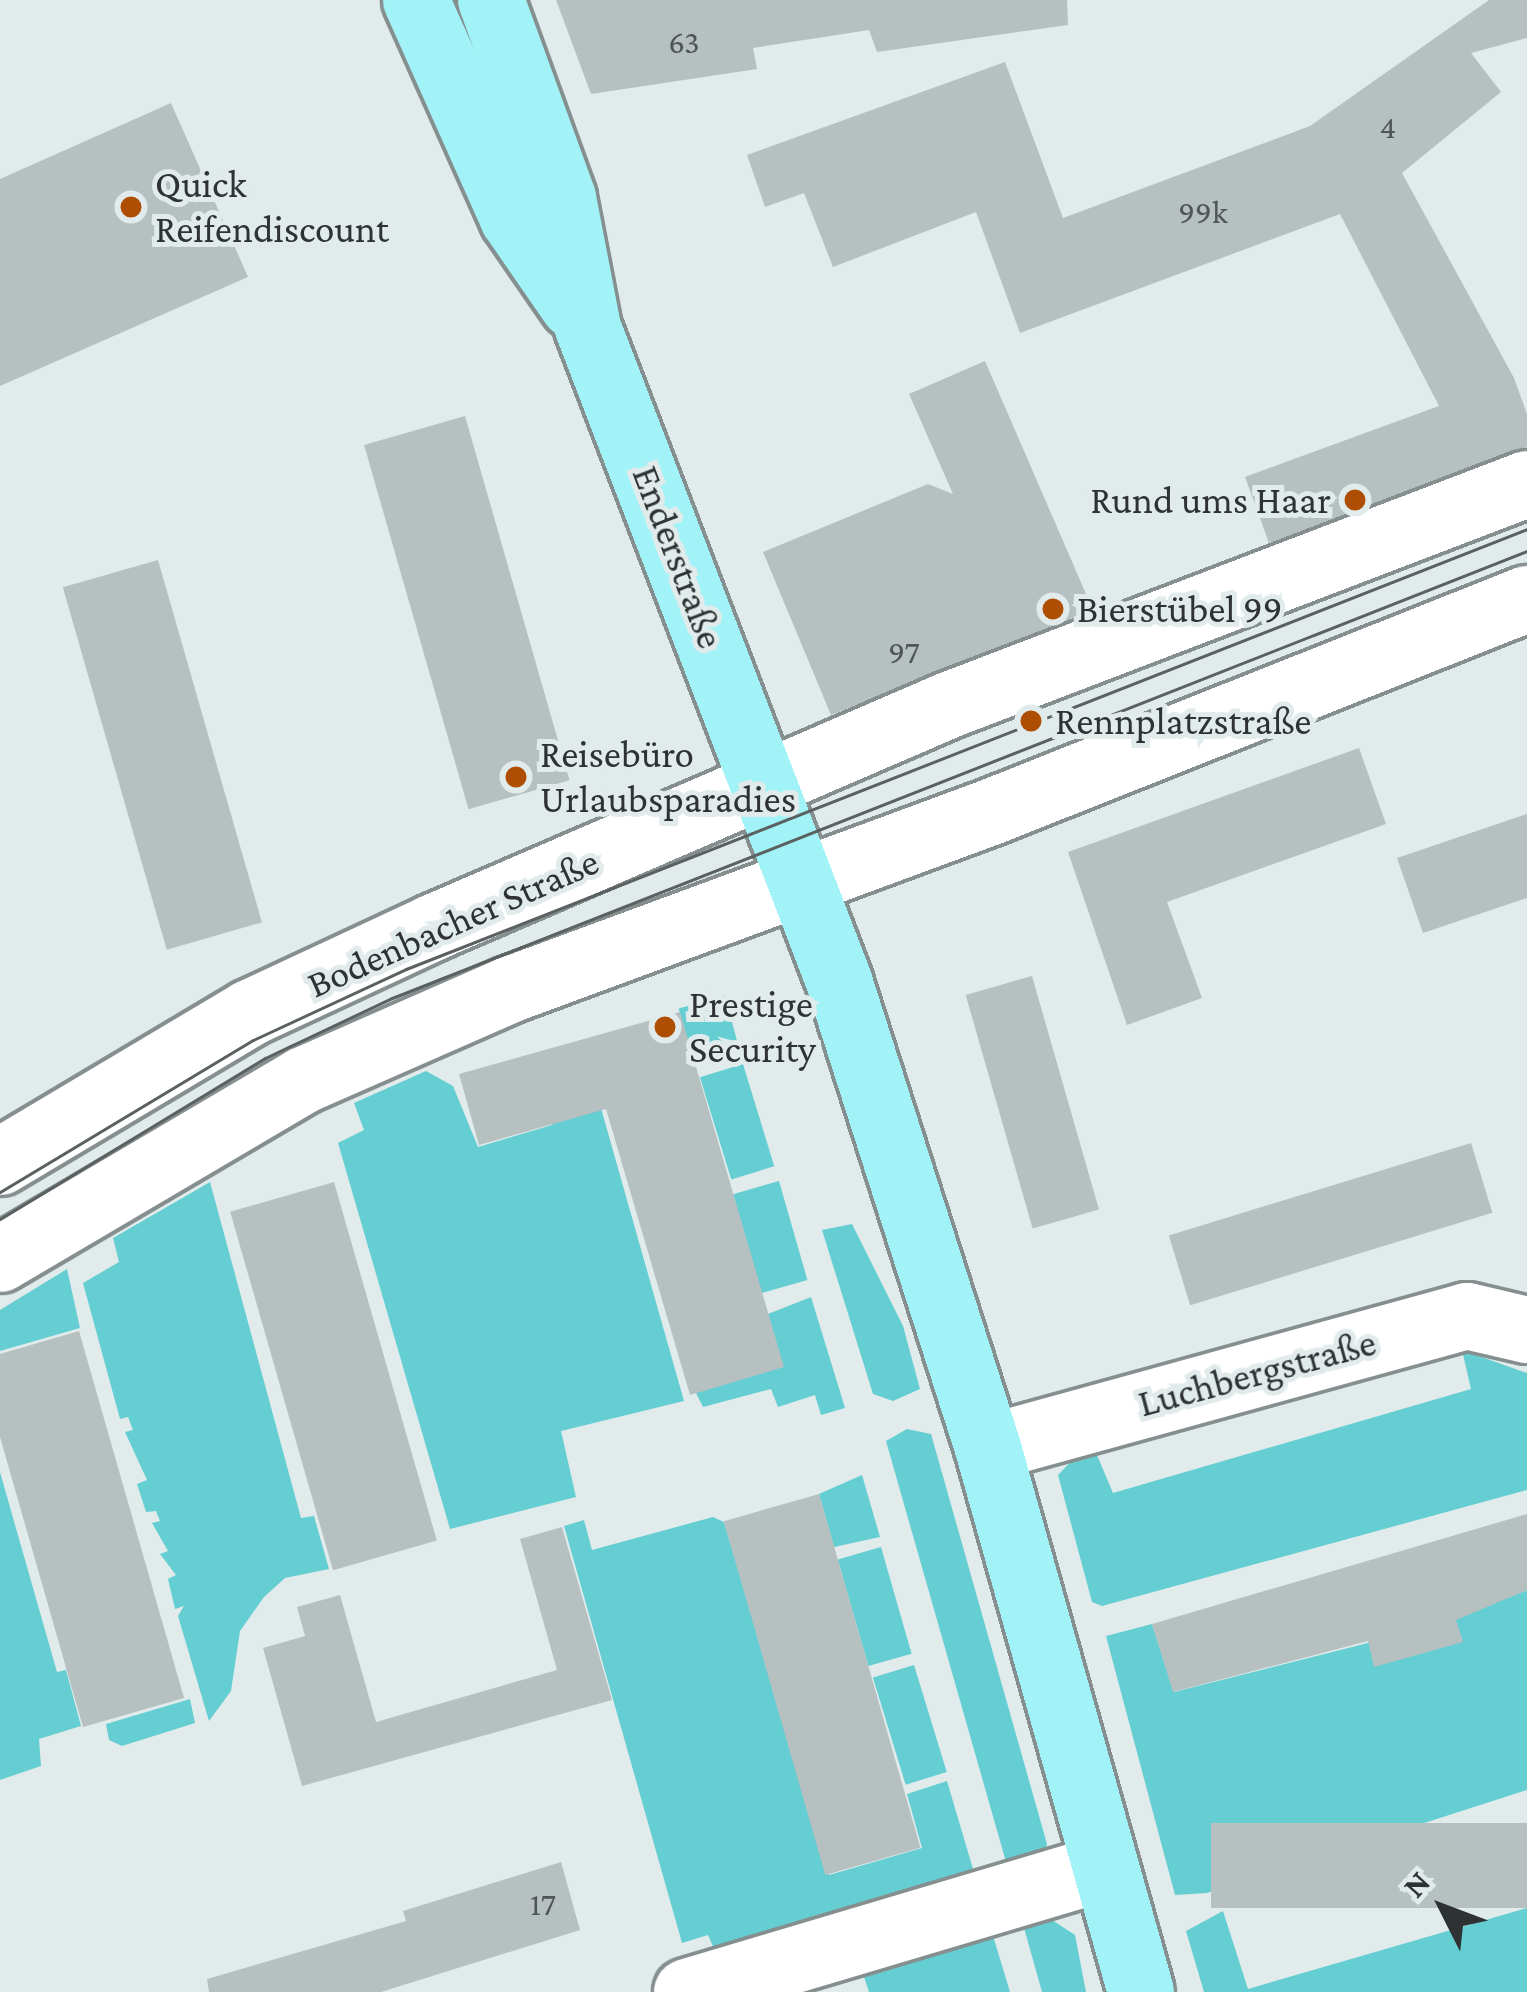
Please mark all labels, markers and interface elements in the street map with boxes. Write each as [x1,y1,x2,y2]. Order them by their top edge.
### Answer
house number: 63 [668,22,700,62]
house number: 4 [1380,107,1396,147]
place label: Quick Reifendiscount [155,162,389,253]
house number: 99k [1178,192,1228,232]
marker: Quick Reifendiscount [118,194,144,220]
street label: Enderstraße [622,459,734,655]
place label: Rund ums Haar [1090,477,1331,523]
marker: Rund ums Haar [1342,487,1368,513]
place label: Bierstübel 99 [1077,586,1283,632]
marker: Bierstübel 99 [1040,596,1066,622]
house number: 97 [888,632,920,672]
place label: Rennplatzstraße [1055,698,1311,744]
marker: Rennplatzstraße [1018,708,1044,734]
place label: Reisebüro Urlaubsparadies [540,732,796,823]
marker: Reisebüro Urlaubsparadies [503,764,529,790]
street label: Bodenbacher Straße [300,838,606,1008]
place label: Prestige Security [689,982,816,1073]
marker: Prestige Security [652,1014,678,1040]
street label: Luchbergstraße [1133,1319,1381,1427]
north arrow [1383,1848,1503,1968]
text: N [1395,1863,1437,1904]
house number: 17 [530,1884,556,1924]

